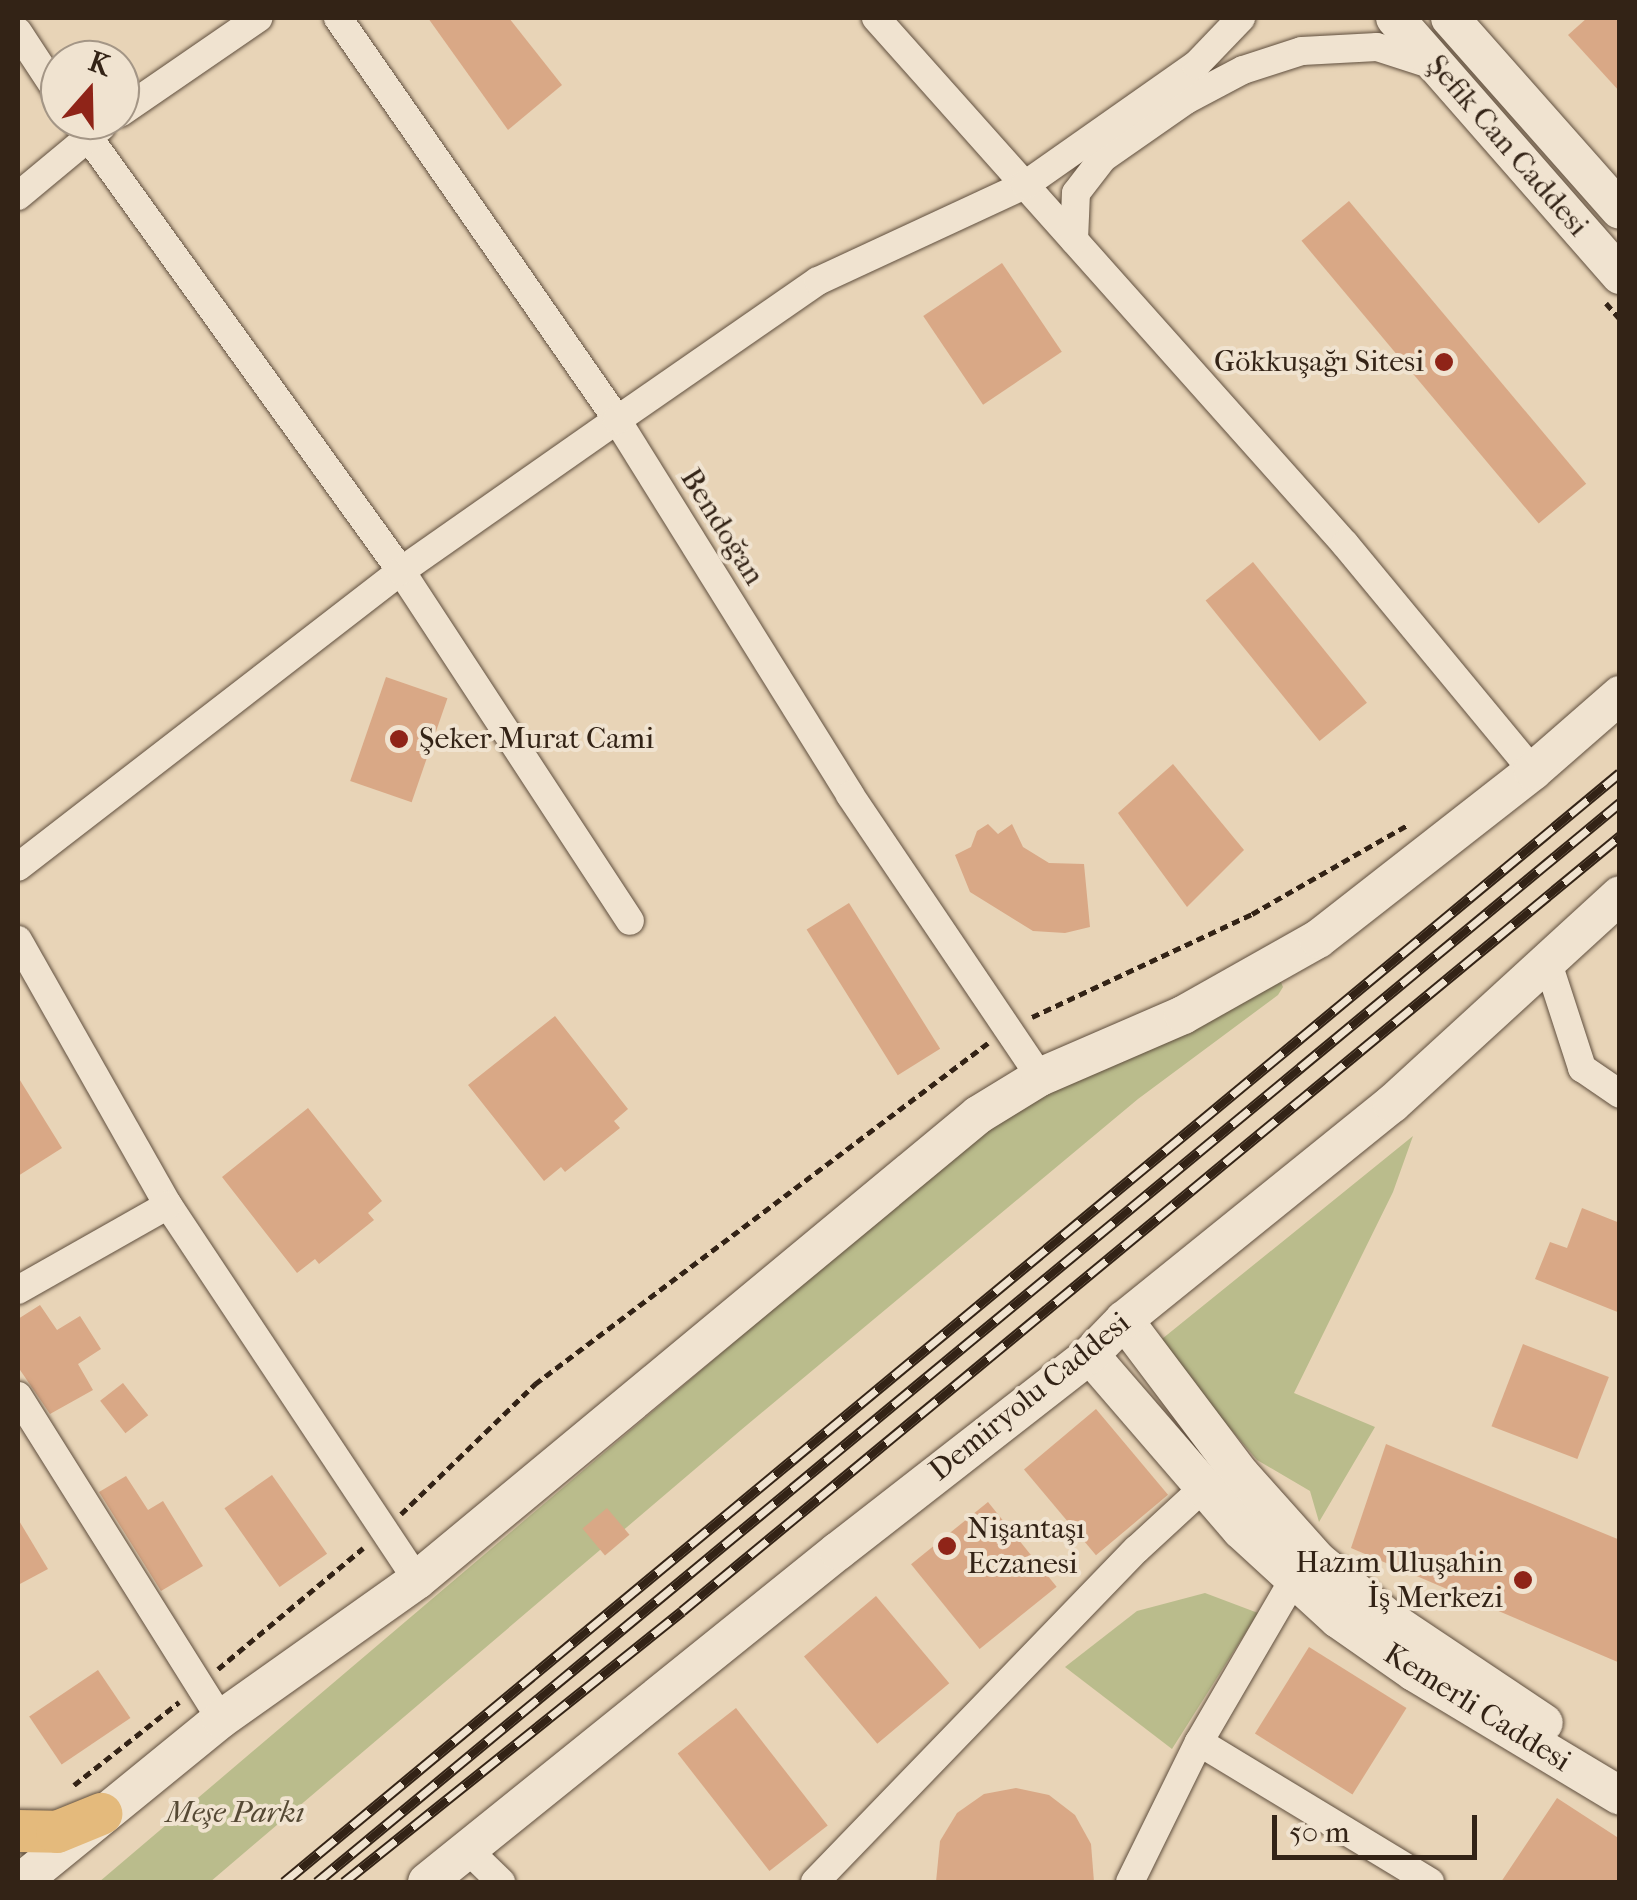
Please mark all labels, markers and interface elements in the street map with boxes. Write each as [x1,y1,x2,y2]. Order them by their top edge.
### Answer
north arrow [40,40,140,140]
text: K [85,44,115,82]
street label: Şefik Can Caddesi [1419,48,1595,244]
place label: Gökkuşağı Sitesi [1214,344,1424,380]
marker: Gökkuşağı Sitesi [1433,351,1455,373]
street label: Bendoğan [672,462,772,592]
place label: Şeker Murat Cami [419,721,654,757]
marker: Şeker Murat Cami [388,728,410,750]
street label: Demiryolu Caddesi [922,1305,1138,1489]
place label: Nişantaşı Eczanesi [967,1511,1085,1582]
marker: Nişantaşı Eczanesi [936,1535,958,1557]
place label: Hazım Uluşahin İş Merkezi [1295,1545,1503,1616]
marker: Hazım Uluşahin İş Merkezi [1512,1569,1534,1591]
street label: Kemerli Caddesi [1377,1636,1577,1780]
park label: Meşe Parkı [166,1795,304,1831]
scale bar [1277,1795,1482,1857]
text: 50 m [1289,1815,1350,1850]

